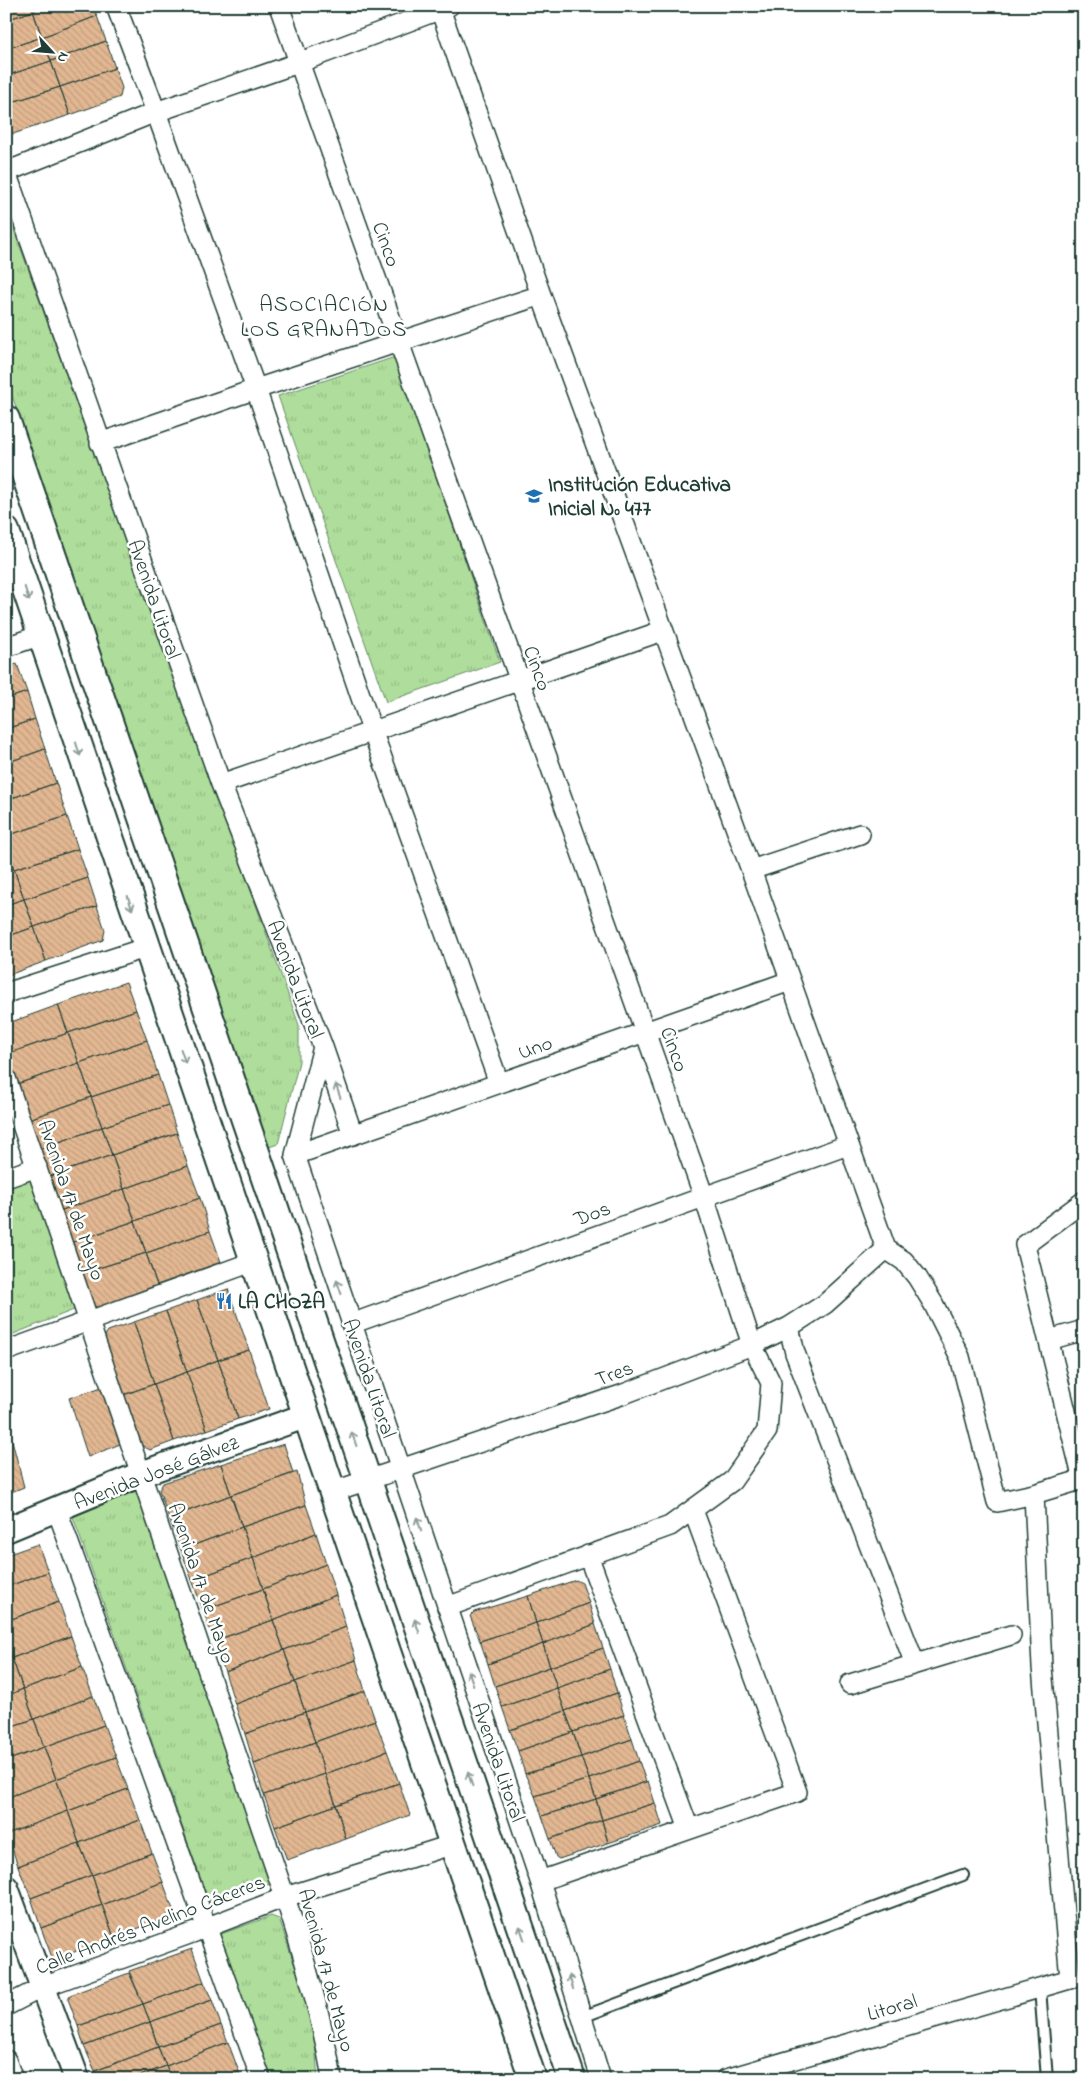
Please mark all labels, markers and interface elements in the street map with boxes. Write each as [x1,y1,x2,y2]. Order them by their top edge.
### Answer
north arrow [28,28,78,78]
text: N [51,48,74,66]
street label: Cinco [363,218,407,271]
district label: ASOCIACIÓN LOS GRANADOS [241,290,407,347]
place label: Institución Educativa Inicial Nº 477 [548,471,731,525]
school or university icon: Institución Educativa Inicial Nº 477 [524,486,544,506]
street label: Avenida Litoral [119,536,188,663]
one-way arrow [23,586,32,602]
street label: Cinco [514,642,558,695]
one-way arrow [74,740,84,756]
one-way arrow [125,894,135,910]
street label: Avenida Litoral [258,916,330,1043]
street label: Cinco [651,1023,695,1076]
street label: Uno [514,1029,557,1069]
one-way arrow [179,1048,188,1063]
one-way arrow [333,1084,342,1099]
street label: Avenida 17 de Mayo [27,1116,112,1286]
street label: Dos [569,1194,615,1236]
one-way arrow [334,1280,343,1296]
place label: LA CHOZA [238,1288,325,1318]
restaurant icon: LA CHOZA [214,1291,234,1311]
street label: Avenida Litoral [334,1315,403,1442]
street label: Tres [591,1354,638,1396]
street label: Avenida José Gálvez [70,1429,244,1519]
one-way arrow [349,1431,358,1447]
street label: Avenida 17 de Mayo [157,1499,242,1669]
one-way arrow [414,1517,423,1532]
one-way arrow [412,1618,422,1634]
one-way arrow [466,1671,475,1686]
street label: Avenida Litoral [463,1699,532,1826]
one-way arrow [464,1772,474,1788]
street label: Calle Andrés Avelino Cáceres [31,1868,270,1984]
street label: Avenida 17 de Mayo [287,1886,361,2056]
one-way arrow [517,1926,526,1941]
one-way arrow [566,1975,575,1990]
street label: Litoral [864,1987,921,2030]

